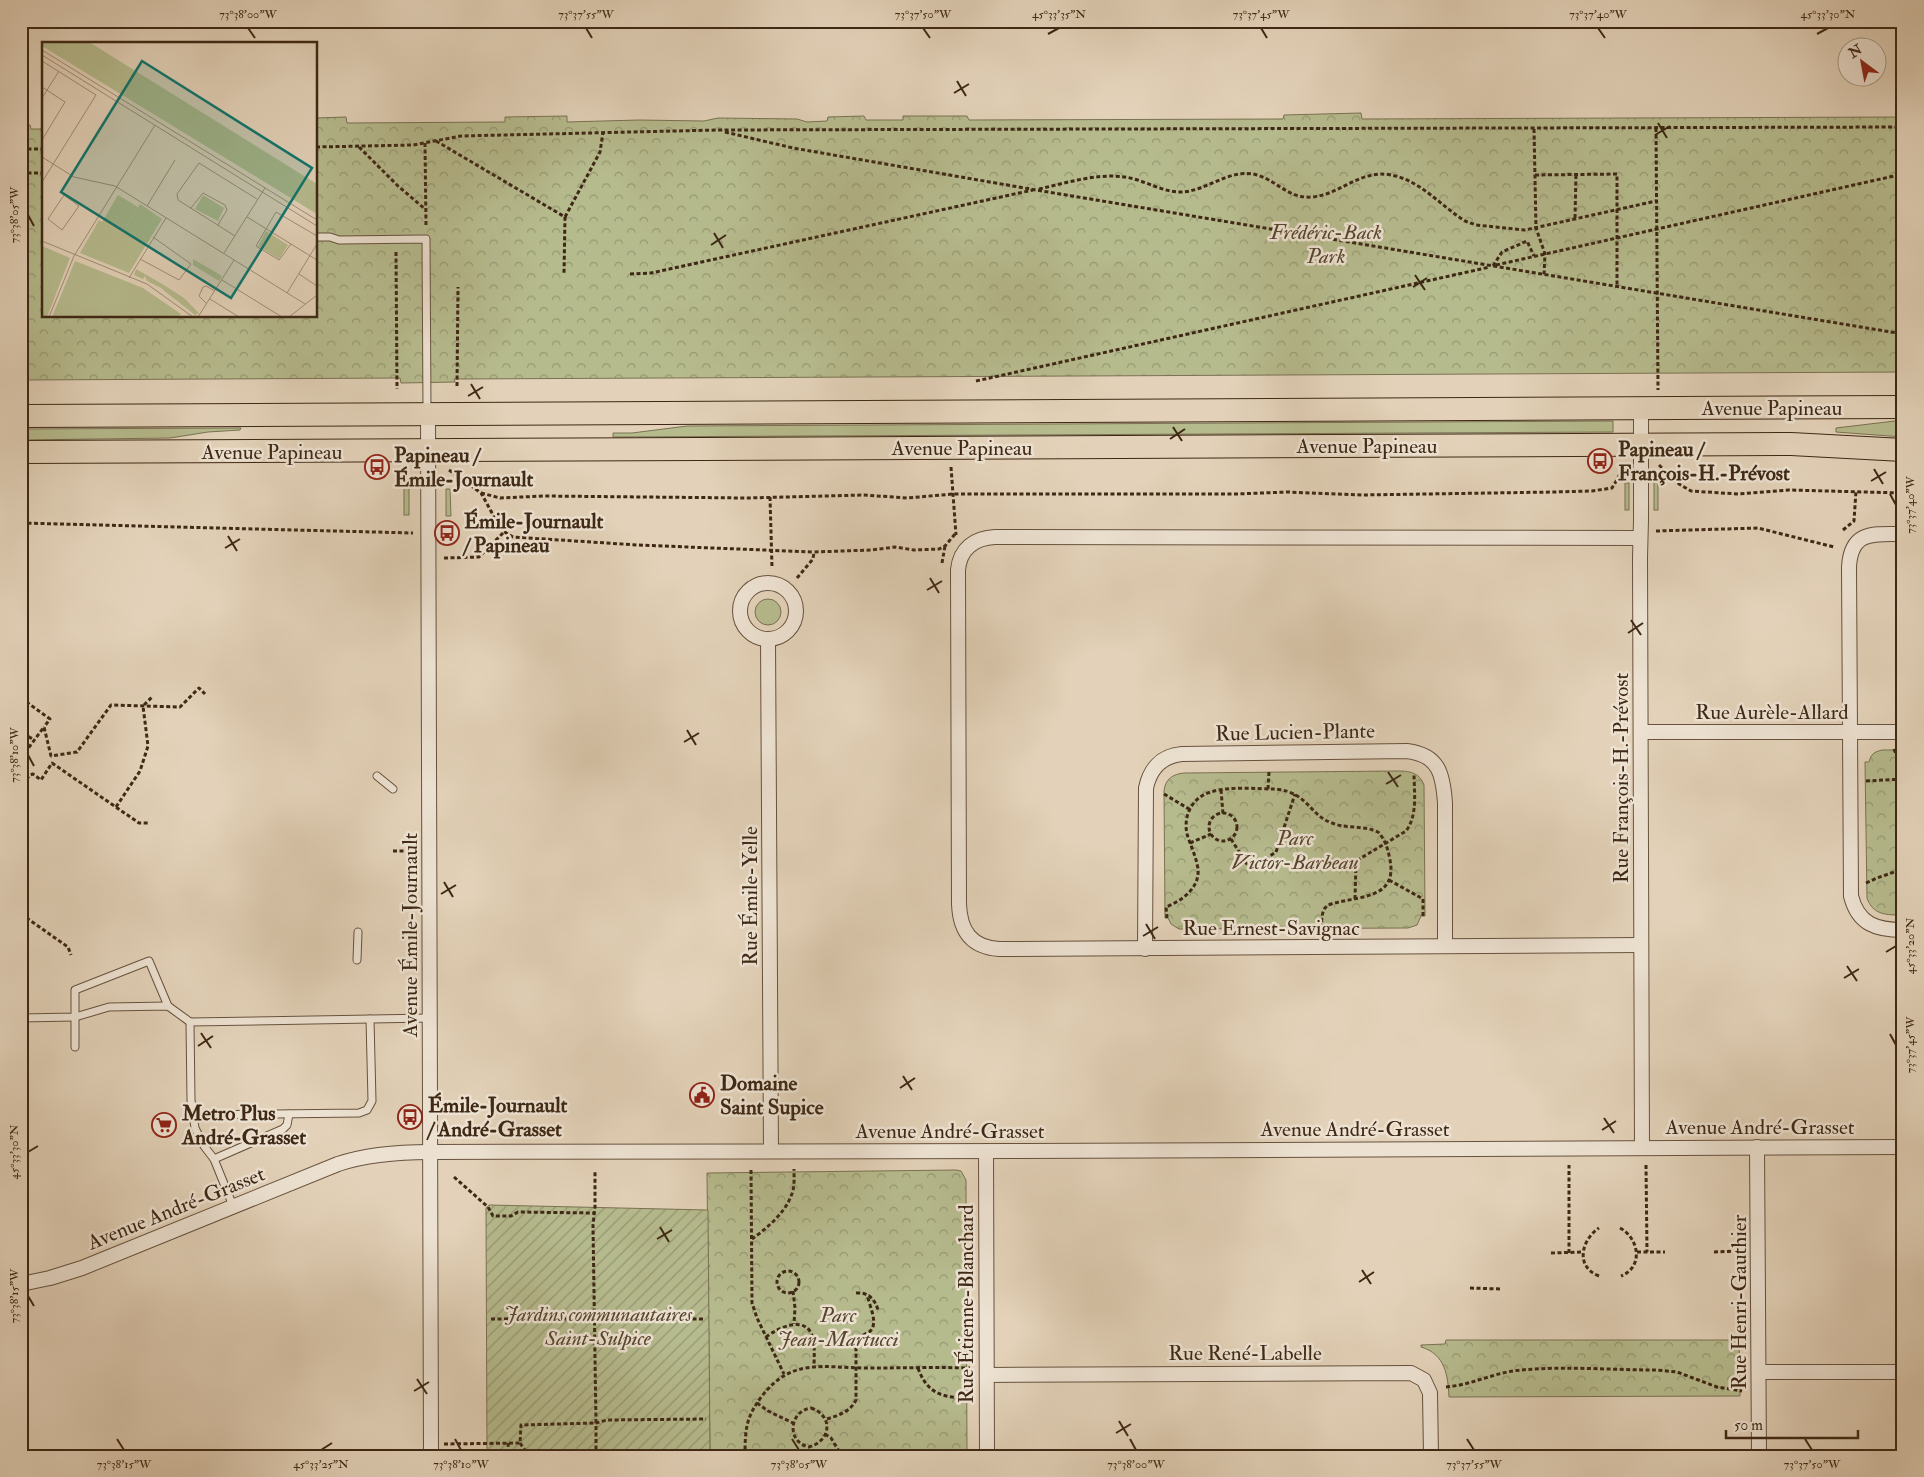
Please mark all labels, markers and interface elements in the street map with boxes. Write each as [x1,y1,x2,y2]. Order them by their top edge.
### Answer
text: 73°38'00"W [219,7,277,22]
text: 73°37'55"W [558,7,615,22]
text: 73°37'50"W [895,7,952,22]
text: 45°33'35"N [1032,7,1086,22]
text: 73°37'45"W [1233,7,1290,22]
text: 73°37'40"W [1569,7,1628,22]
text: 45°33'30"N [1800,7,1856,22]
north arrow [1836,38,1886,88]
text: N [1845,41,1866,62]
inset map [42,42,318,318]
text: 73°38'05"W [7,186,22,243]
park label: Frédéric-Back Park [1269,219,1382,270]
street label: Avenue Papineau [1701,395,1843,422]
street label: Avenue Papineau [1296,433,1438,460]
street label: Avenue Papineau [891,435,1033,462]
place label: Papineau / François-H.-Prévost [1618,436,1790,487]
street label: Avenue Papineau [201,439,343,466]
place label: Papineau / Émile-Journault [394,442,533,493]
bus stop icon: Papineau / François-H.-Prévost [1587,448,1613,474]
bus stop icon: Papineau / Émile-Journault [364,454,390,480]
text: 73°37'40"W [1903,475,1918,534]
place label: Émile-Journault / Papineau [462,508,603,559]
bus stop icon: Émile-Journault / Papineau [434,520,460,546]
street label: Rue François-H.-Prévost [1608,672,1635,883]
street label: Rue Aurèle-Allard [1695,699,1849,726]
street label: Rue Lucien-Plante [1215,718,1375,747]
text: 73°38'10"W [7,726,22,783]
park label: Parc Victor-Barbeau [1231,825,1359,876]
street label: Rue Émile-Yelle [737,826,764,966]
street label: Avenue Émile-Journault [397,833,424,1038]
street label: Rue Ernest-Savignac [1182,915,1360,942]
text: 45°33'20"N [1903,918,1918,974]
text: 73°37'45"W [1903,1016,1918,1073]
place label: Domaine Saint Supice [720,1070,824,1121]
public building icon: Domaine Saint Supice [689,1082,715,1108]
place label: Émile-Journault / André-Grasset [426,1092,567,1143]
place label: Metro Plus André-Grasset [181,1100,306,1151]
bus stop icon: Émile-Journault / André-Grasset [397,1104,423,1130]
supermarket icon: Metro Plus André-Grasset [151,1112,177,1138]
street label: Avenue André-Grasset [1664,1114,1855,1141]
street label: Avenue André-Grasset [1259,1116,1450,1143]
street label: Avenue André-Grasset [854,1118,1045,1145]
text: 45°33'30"N [7,1124,22,1180]
street label: Avenue André-Grasset [83,1160,269,1257]
street label: Rue Étienne-Blanchard [953,1204,980,1404]
street label: Rue Henri-Gauthier [1726,1214,1753,1389]
text: 73°38'15"W [7,1268,22,1323]
park label: Jardins communautaires Saint-Sulpice [504,1301,693,1352]
park label: Parc Jean-Martucci [778,1302,899,1353]
street label: Rue René-Labelle [1168,1340,1322,1367]
scale bar [1726,1407,1859,1439]
text: 50 m [1734,1416,1763,1435]
text: 73°38'15"W [97,1457,152,1472]
text: 45°33'25"N [293,1457,349,1472]
text: 73°38'10"W [433,1457,490,1472]
text: 73°38'05"W [771,1457,828,1472]
text: 73°38'00"W [1107,1457,1165,1472]
text: 73°37'55"W [1446,1457,1503,1472]
text: 73°37'50"W [1784,1457,1841,1472]

